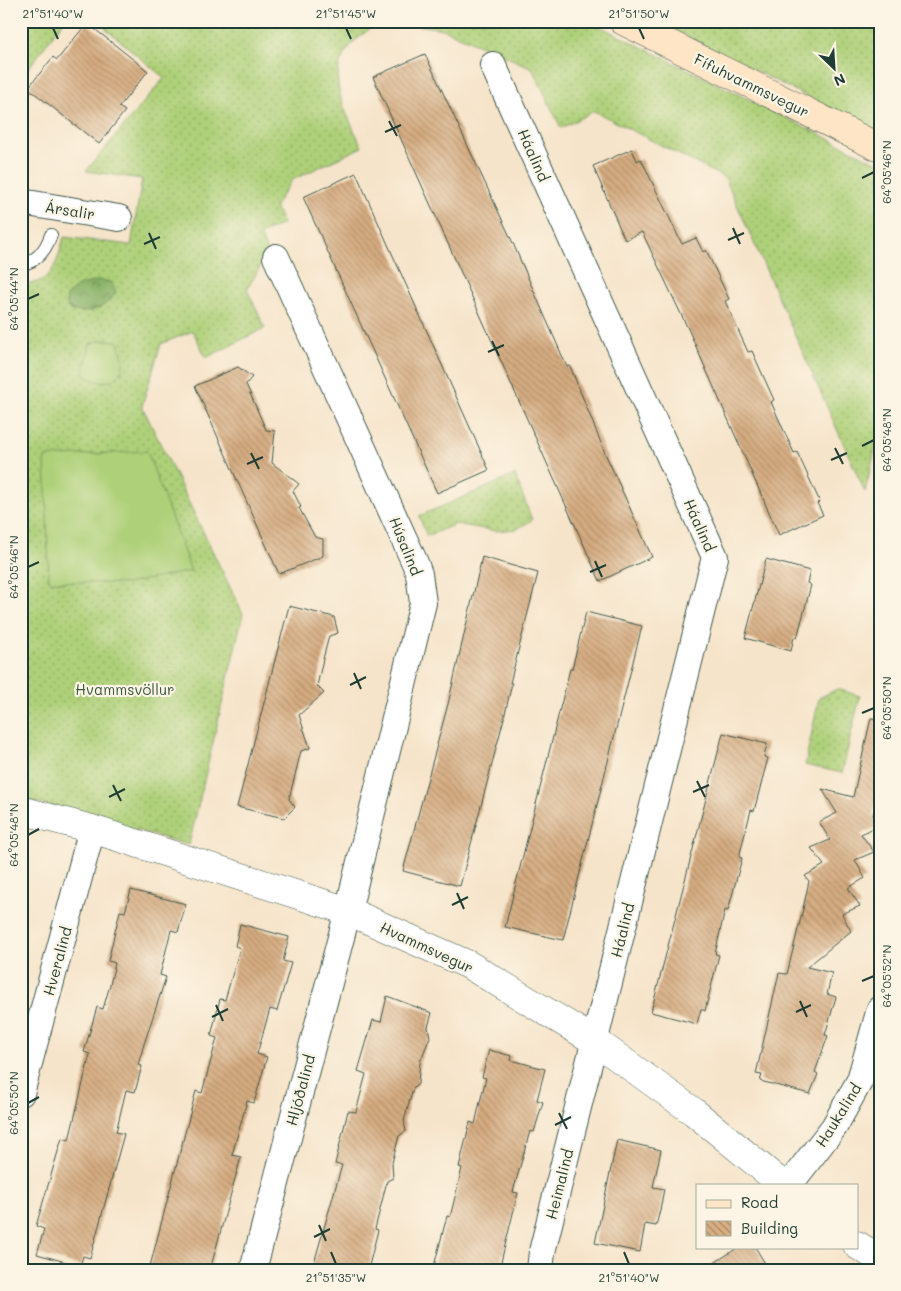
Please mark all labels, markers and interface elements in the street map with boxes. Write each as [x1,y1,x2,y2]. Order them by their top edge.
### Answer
text: 21°51'40"W [23,5,83,21]
text: 21°51'45"W [316,5,376,21]
text: 21°51'50"W [609,5,669,21]
north arrow [808,42,858,92]
street label: Fífuhvammsvegur [691,48,813,122]
text: N [831,69,849,91]
street label: Háalind [514,126,554,184]
text: 64°05'46"N [878,140,894,204]
street label: Ársalir [44,196,96,224]
text: 64°05'44"N [5,267,21,331]
text: 64°05'48"N [878,408,894,472]
street label: Háalind [680,496,720,554]
street label: Húsalind [385,514,427,578]
text: 64°05'46"N [5,535,21,599]
text: 64°05'50"N [878,676,894,740]
park label: Hvammsvöllur [75,679,175,699]
text: 64°05'48"N [5,803,21,867]
street label: Háalind [606,901,638,959]
street label: Hvammsvegur [377,917,477,977]
street label: Hveralind [38,924,76,998]
text: 64°05'52"N [878,945,894,1007]
street label: Hljóðalind [281,1052,319,1128]
text: 64°05'50"N [5,1071,21,1135]
street label: Haukalind [811,1079,865,1151]
street label: Heimalind [541,1147,577,1221]
legend [696,1184,858,1248]
text: Road [741,1192,778,1212]
text: Building [741,1218,798,1238]
text: 21°51'35"W [306,1269,366,1285]
text: 21°51'40"W [599,1269,659,1285]

